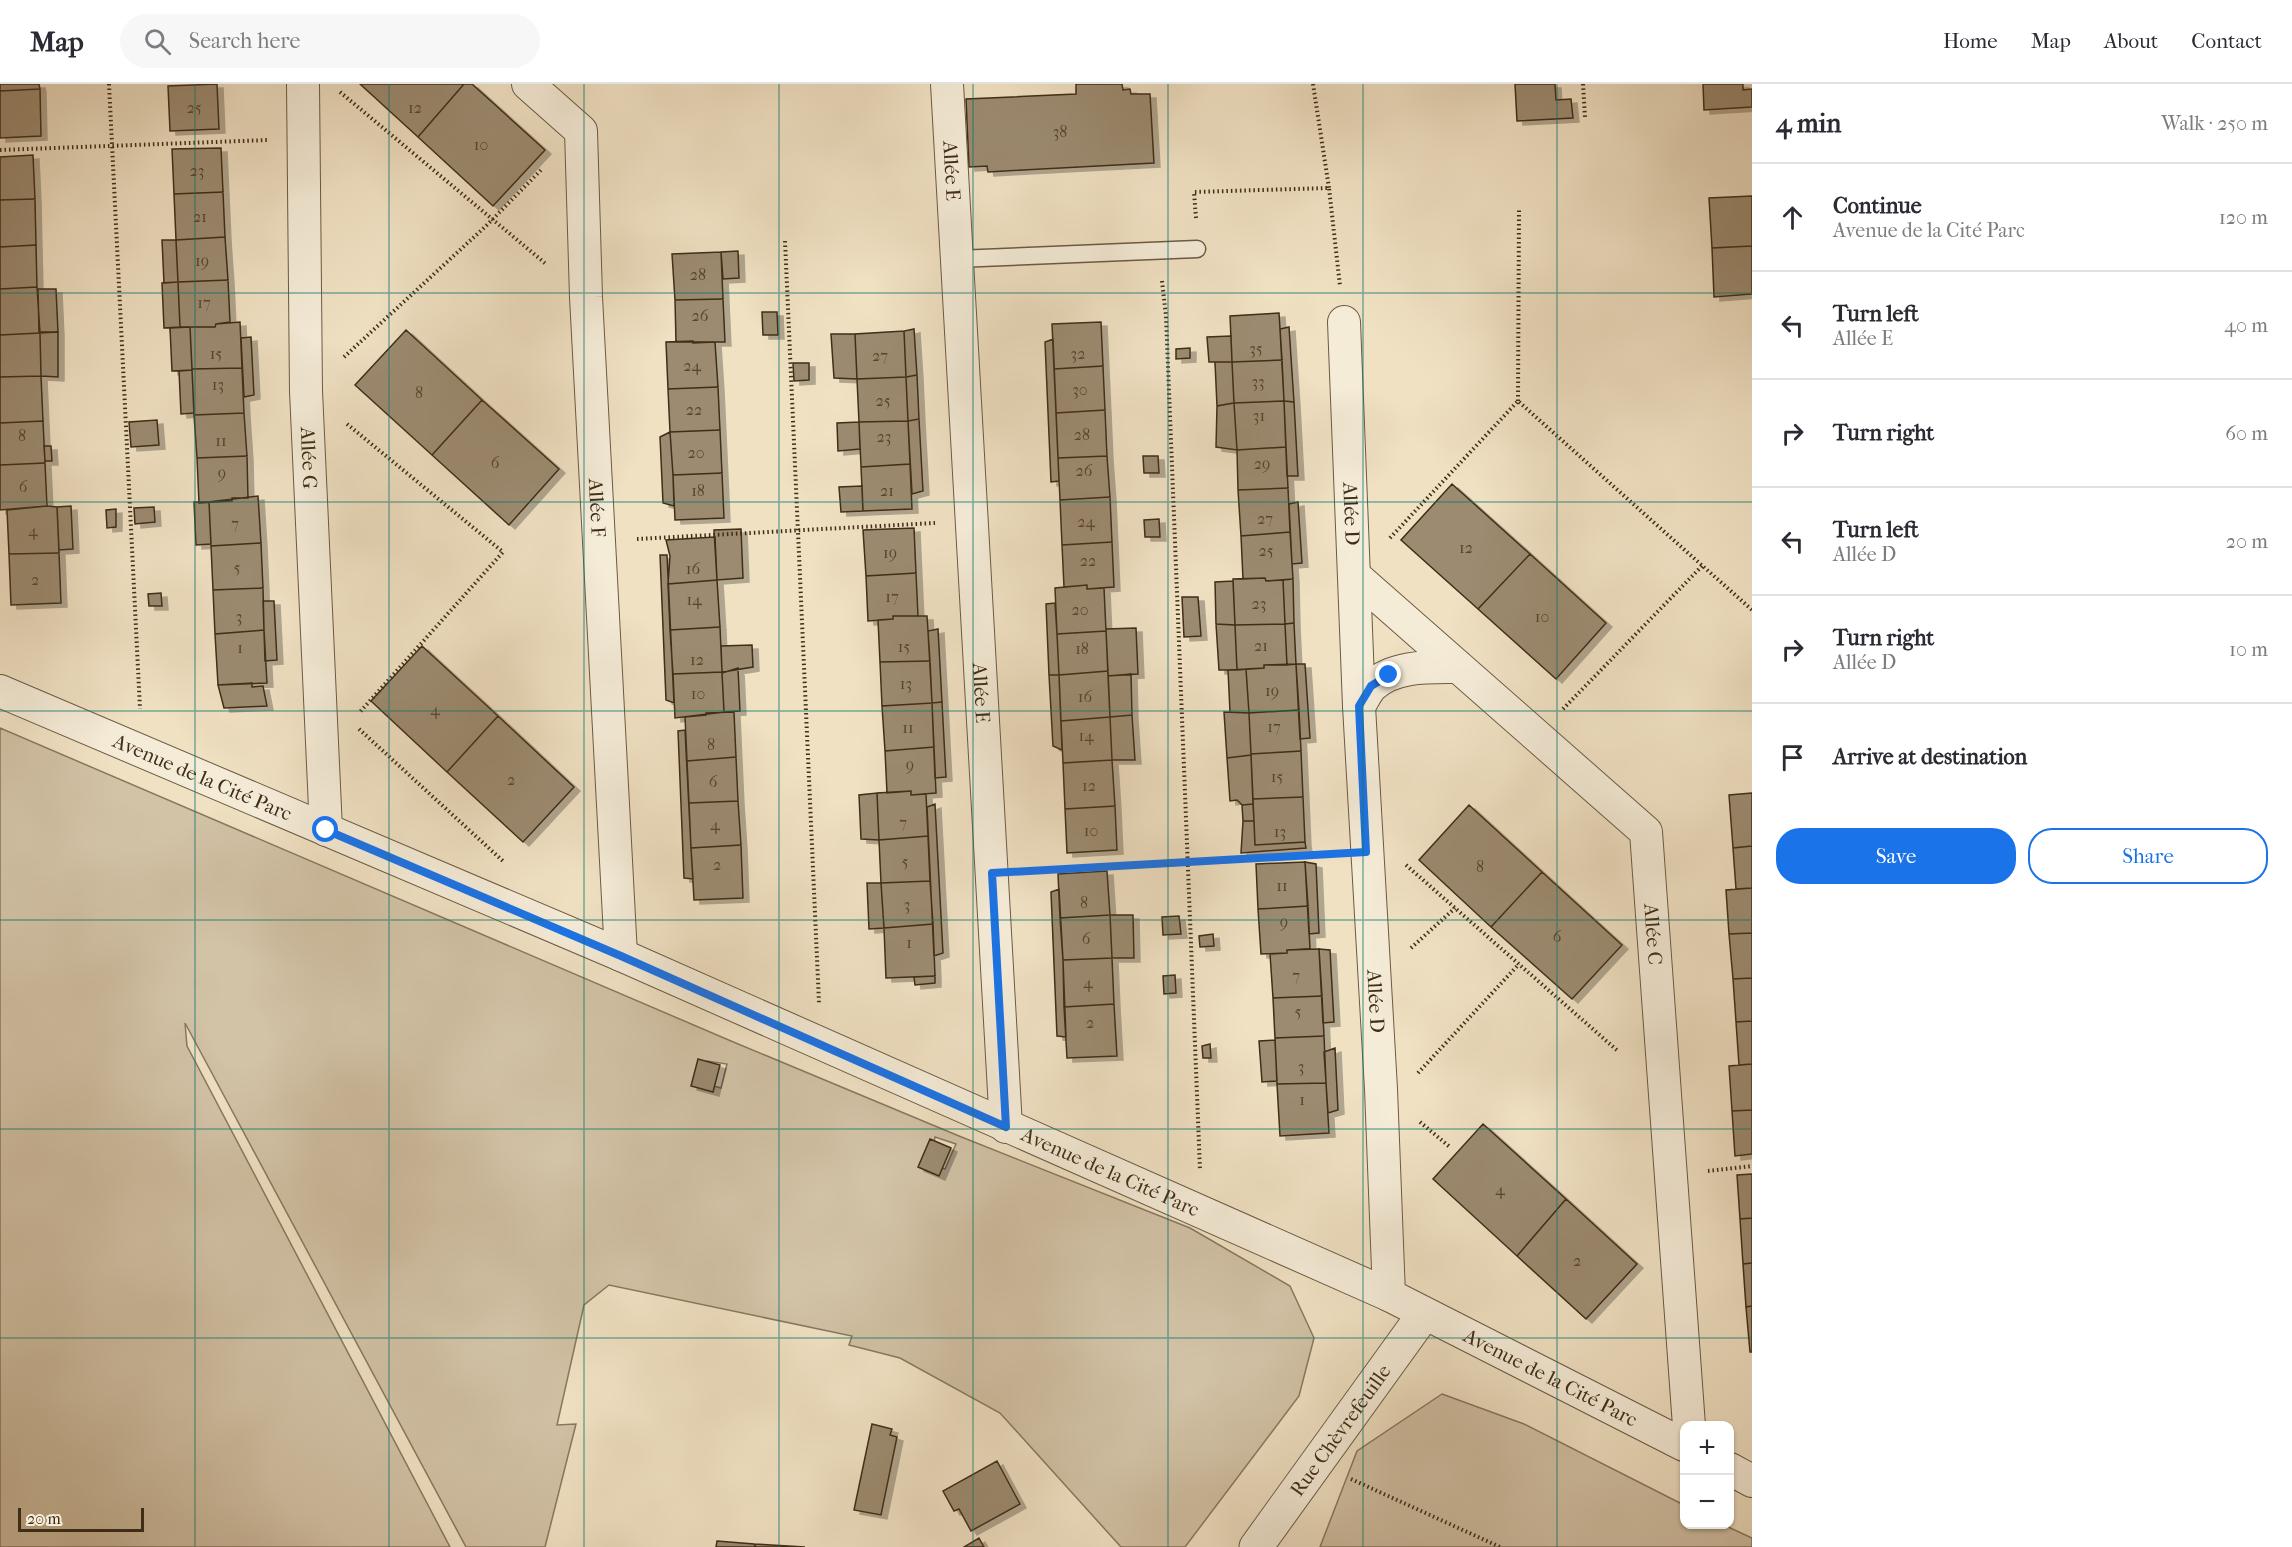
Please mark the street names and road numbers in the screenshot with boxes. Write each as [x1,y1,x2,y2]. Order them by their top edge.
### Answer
street label: Allée E [939,139,965,202]
street label: Allée G [296,425,322,490]
street label: Allée F [584,477,610,538]
street label: Allée D [1339,481,1364,546]
street label: Allée E [968,661,995,724]
street label: Avenue de la Cité Parc [109,729,295,825]
street label: Allée C [1640,902,1667,966]
street label: Allée D [1363,968,1389,1033]
street label: Avenue de la Cité Parc [1017,1122,1203,1221]
street label: Avenue de la Cité Parc [1459,1323,1642,1431]
street label: Rue Chèvrefeuille [1285,1360,1395,1500]

